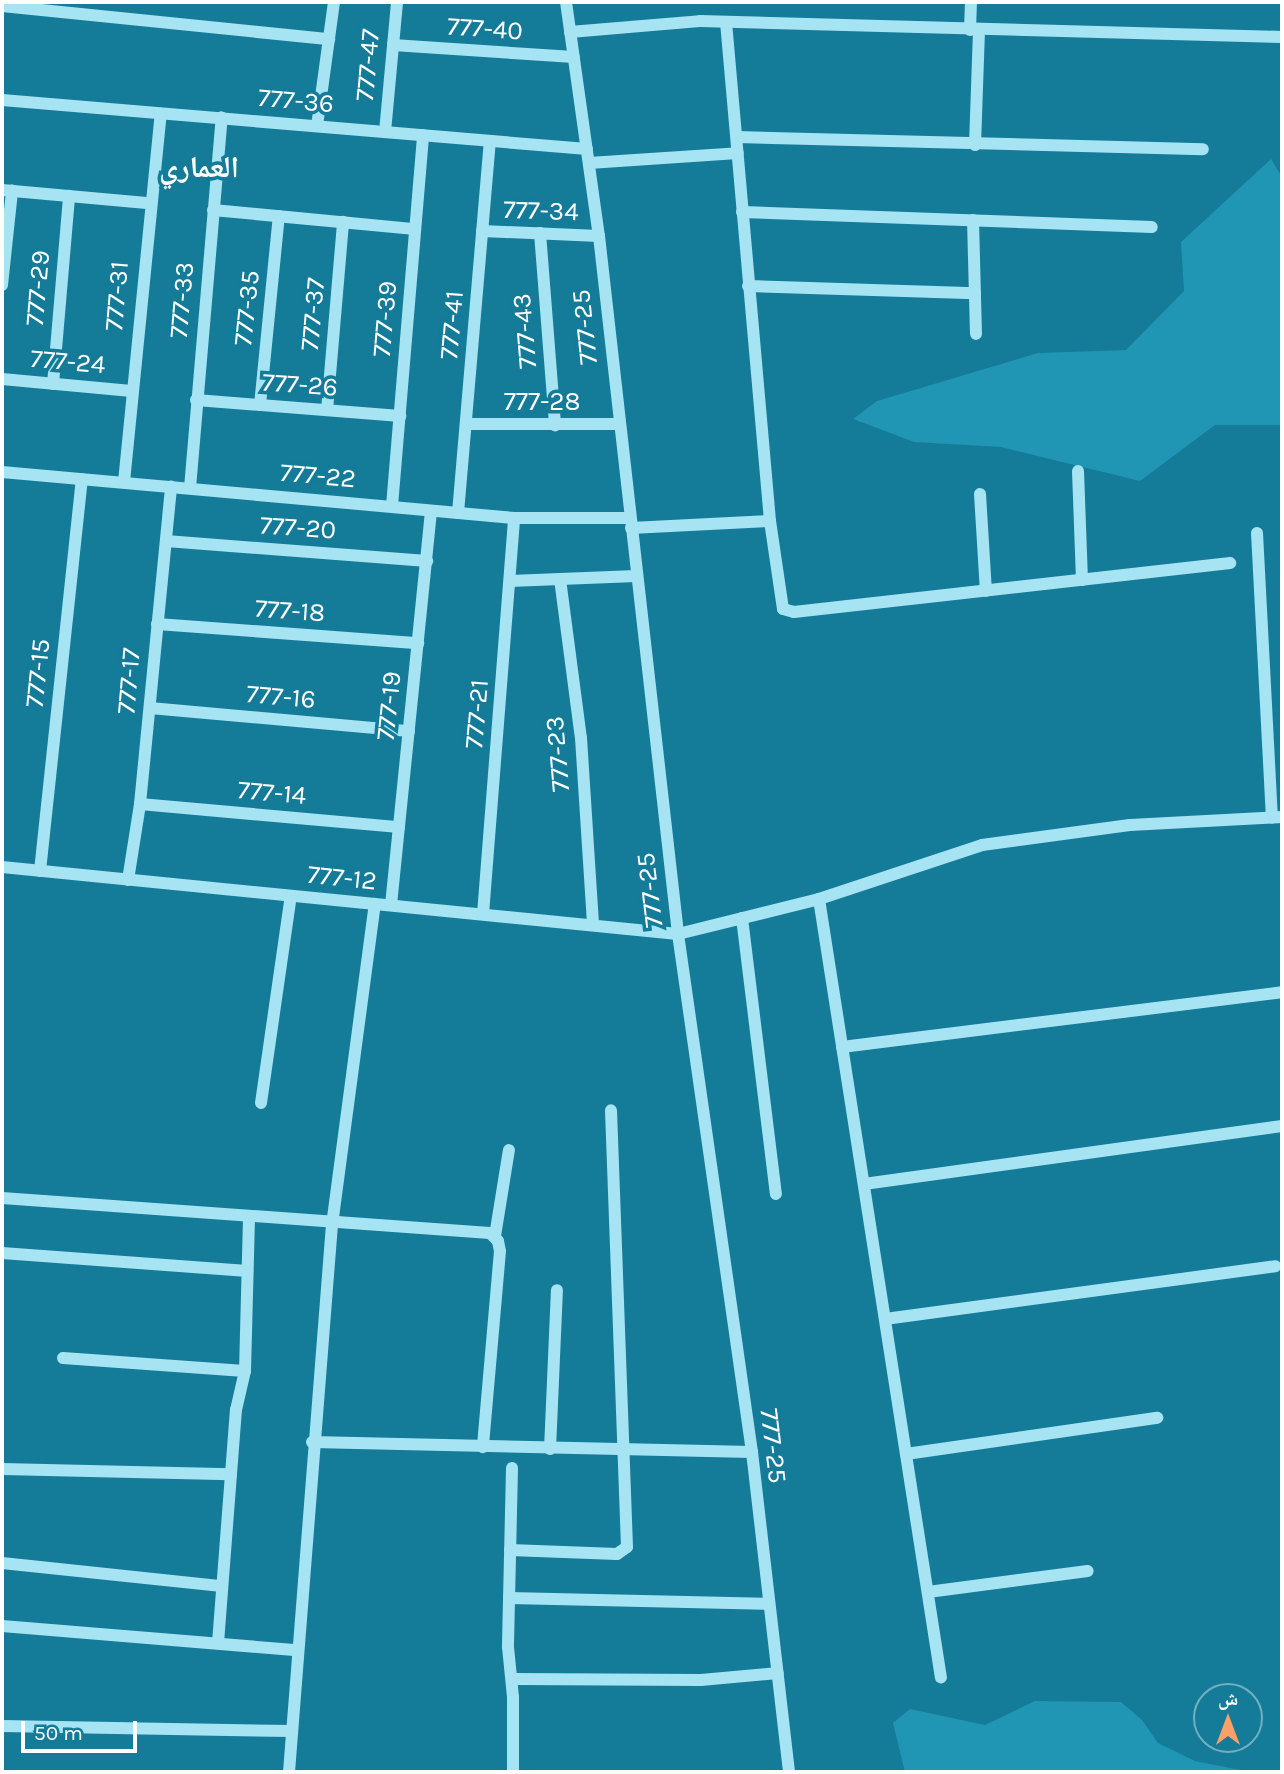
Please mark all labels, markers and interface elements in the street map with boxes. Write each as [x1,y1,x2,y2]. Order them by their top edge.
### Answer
street label: 777-40 [446,11,524,47]
street label: 777-47 [349,28,387,102]
street label: 777-36 [257,82,335,120]
district label: العماري [159,149,239,185]
street label: 777-34 [503,194,579,228]
street label: 777-29 [19,249,57,327]
street label: 777-31 [98,260,136,332]
street label: 777-33 [163,261,201,339]
street label: 777-35 [228,269,266,347]
street label: 777-37 [294,276,332,352]
street label: 777-39 [366,280,404,358]
street label: 777-25 [566,288,604,366]
street label: 777-41 [433,289,471,361]
street label: 777-43 [506,292,544,370]
street label: 777-24 [29,343,107,381]
street label: 777-26 [261,367,339,403]
street label: 777-28 [504,386,580,418]
street label: 777-22 [279,457,357,495]
street label: 777-20 [259,510,337,546]
street label: 777-18 [254,593,326,629]
street label: 777-15 [19,637,57,709]
street label: 777-17 [111,647,147,715]
street label: 777-19 [370,670,408,742]
street label: 777-16 [245,678,317,716]
street label: 777-21 [458,678,496,750]
street label: 777-23 [539,715,577,793]
street label: 777-14 [236,774,308,812]
street label: 777-25 [630,851,670,929]
street label: 777-12 [306,859,378,897]
street label: 777-25 [753,1407,793,1485]
north arrow [1193,1683,1263,1753]
text: ش [1218,1688,1238,1710]
scale bar [24,1708,140,1752]
text: 50 m [34,1721,83,1745]

